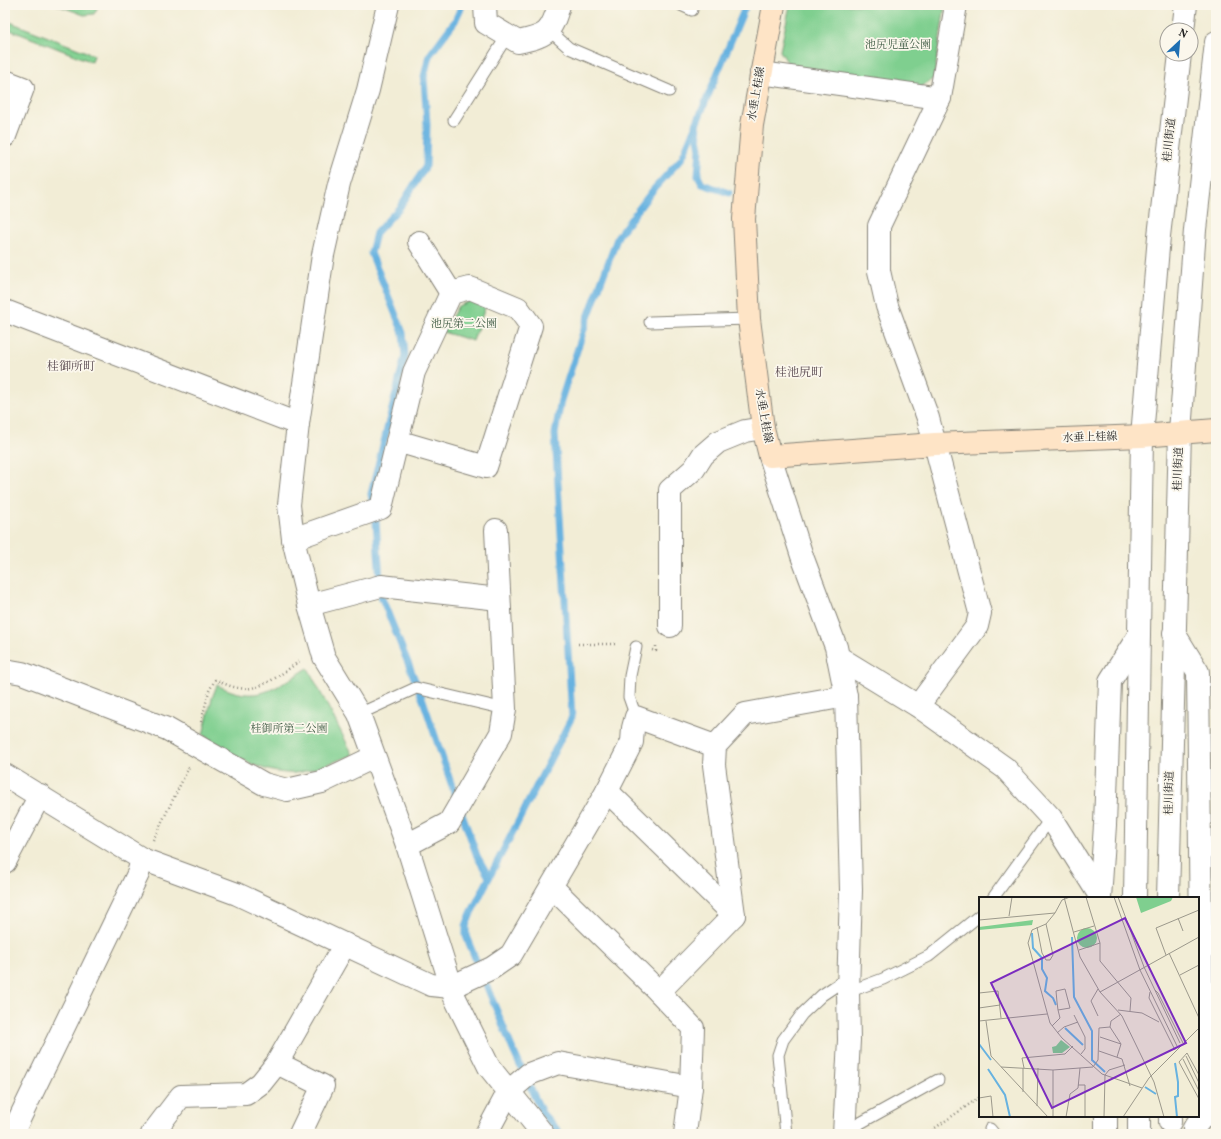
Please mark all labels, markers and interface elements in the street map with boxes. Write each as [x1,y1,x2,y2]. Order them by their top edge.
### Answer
north arrow [1159,22,1199,62]
text: N [1176,26,1190,43]
park label: 池尻児童公園 [865,38,931,53]
street label: 水垂上桂線 [745,66,769,122]
street label: 桂川街道 [1160,117,1180,163]
park label: 池尻第二公園 [431,317,497,332]
district label: 桂御所町 [47,359,95,375]
district label: 桂池尻町 [775,365,823,381]
street label: 水垂上桂線 [751,388,775,444]
street label: 水垂上桂線 [1062,430,1118,446]
street label: 桂川街道 [1171,447,1187,491]
park label: 桂御所第二公園 [251,722,328,737]
street label: 桂川街道 [1162,771,1178,815]
inset map [979,897,1199,1117]

